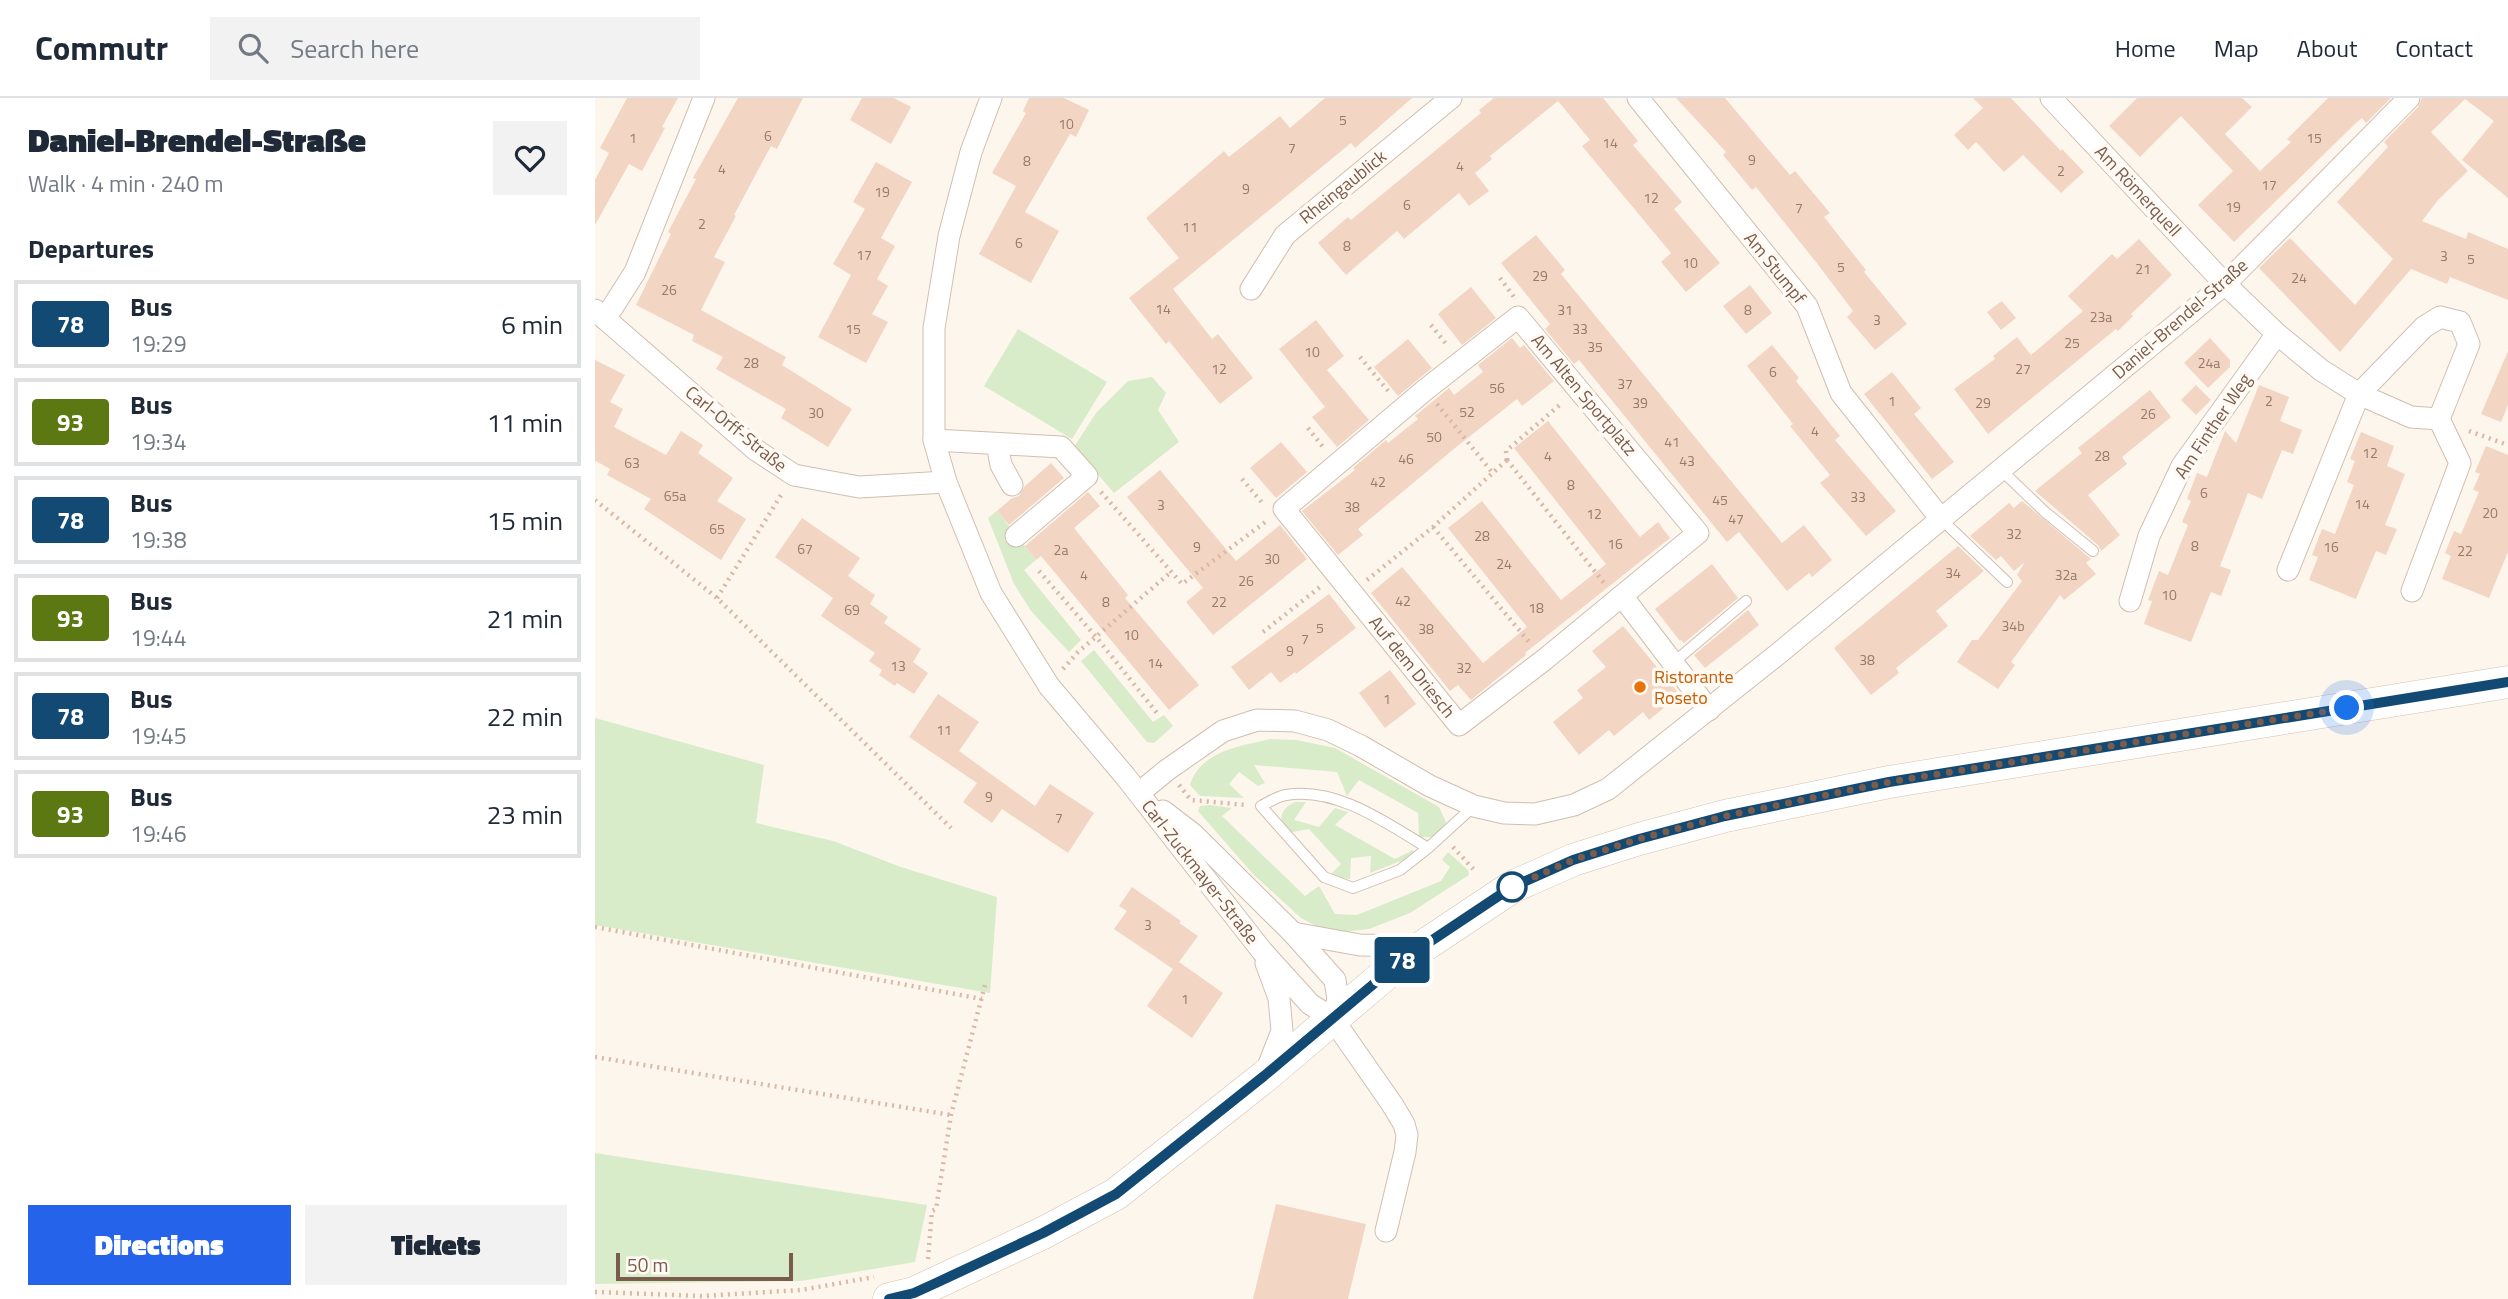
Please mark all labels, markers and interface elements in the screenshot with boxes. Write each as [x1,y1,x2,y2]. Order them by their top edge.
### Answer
search box [210,17,700,80]
text: Commutr [35,23,168,73]
icon: search [234,29,272,67]
text: Search here [290,29,419,68]
text: Home [2115,30,2176,66]
text: Map [2214,30,2259,66]
text: About [2297,30,2357,66]
text: Contact [2395,30,2473,66]
house number: 5 [1339,109,1347,130]
house number: 10 [1058,113,1074,134]
text: Daniel-Brendel-Straße [28,115,366,165]
button: heart [493,121,567,195]
house number: 6 [764,125,772,146]
house number: 1 [629,127,637,148]
house number: 15 [2306,127,2322,148]
house number: 14 [1602,132,1618,153]
house number: 7 [1288,137,1296,158]
street label: Am Römerquell [2089,139,2188,243]
street label: Rheingaublick [1293,143,1392,230]
house number: 9 [1748,149,1756,170]
house number: 8 [1023,150,1031,171]
house number: 4 [1456,155,1464,176]
house number: 4 [718,158,726,179]
house number: 2 [2057,160,2065,181]
text: Walk · 4 min · 240 m [28,166,224,201]
house number: 17 [2261,174,2277,195]
house number: 9 [1242,178,1250,199]
house number: 19 [874,181,890,202]
house number: 12 [1643,187,1659,208]
house number: 6 [1403,194,1411,215]
house number: 19 [2225,196,2241,217]
house number: 7 [1795,197,1803,218]
house number: 2 [698,213,706,234]
house number: 11 [1182,216,1198,237]
street label: Am Stumpf [1738,226,1813,310]
text: Departures [28,229,154,268]
house number: 6 [1015,232,1023,253]
house number: 8 [1343,235,1351,256]
house number: 17 [856,244,872,265]
house number: 3 [2440,245,2448,266]
house number: 5 [2467,248,2475,269]
house number: 10 [1682,252,1698,273]
street label: Daniel-Brendel-Straße [2106,252,2253,385]
house number: 5 [1837,256,1845,277]
house number: 21 [2135,258,2151,279]
house number: 29 [1532,265,1548,286]
house number: 24 [2291,267,2307,288]
house number: 26 [661,279,677,300]
text: Bus [130,287,172,326]
house number: 14 [1155,298,1171,319]
house number: 31 [1557,299,1573,320]
house number: 8 [1744,299,1752,320]
text: 6 min [501,305,563,344]
text: 78 [57,306,84,342]
house number: 23a [2090,306,2112,327]
house number: 3 [1873,309,1881,330]
house number: 15 [845,318,861,339]
house number: 33 [1572,318,1588,339]
text: 19:29 [130,326,187,361]
street label: Am Alten Sportplatz [1525,328,1644,462]
house number: 25 [2064,332,2080,353]
house number: 35 [1587,336,1603,357]
house number: 10 [1304,341,1320,362]
house number: 28 [743,352,759,373]
house number: 24a [2198,352,2220,373]
house number: 12 [1211,358,1227,379]
house number: 27 [2015,358,2031,379]
house number: 6 [1769,361,1777,382]
street label: Am Finther Weg [2167,368,2258,484]
house number: 37 [1617,373,1633,394]
house number: 56 [1489,377,1505,398]
street label: Carl-Orff-Straße [680,379,793,478]
text: Bus [130,385,172,424]
house number: 1 [1888,390,1896,411]
house number: 2 [2265,390,2273,411]
house number: 39 [1632,392,1648,413]
house number: 29 [1975,392,1991,413]
house number: 52 [1459,401,1475,422]
house number: 30 [808,402,824,423]
text: 11 min [487,403,563,442]
house number: 26 [2140,403,2156,424]
text: 93 [57,404,84,440]
house number: 4 [1811,420,1819,441]
text: 19:34 [130,424,187,459]
house number: 50 [1426,426,1442,447]
house number: 41 [1664,431,1680,452]
house number: 12 [2362,442,2378,463]
house number: 4 [1544,445,1552,466]
house number: 28 [2094,445,2110,466]
house number: 46 [1398,448,1414,469]
house number: 43 [1679,450,1695,471]
house number: 63 [624,452,640,473]
house number: 42 [1370,471,1386,492]
house number: 8 [1567,474,1575,495]
house number: 6 [2200,482,2208,503]
text: Bus [130,483,172,522]
house number: 65a [664,485,686,506]
house number: 33 [1850,486,1866,507]
house number: 45 [1712,489,1728,510]
house number: 14 [2354,493,2370,514]
house number: 3 [1157,494,1165,515]
house number: 38 [1344,496,1360,517]
text: 15 min [487,501,563,540]
text: 78 [57,502,84,538]
house number: 20 [2482,502,2498,523]
house number: 12 [1586,503,1602,524]
house number: 47 [1728,508,1744,529]
house number: 65 [709,518,725,539]
text: 19:38 [130,522,187,557]
house number: 32 [2006,523,2022,544]
house number: 28 [1474,525,1490,546]
house number: 16 [1607,533,1623,554]
house number: 8 [2191,535,2199,556]
house number: 9 [1193,536,1201,557]
house number: 16 [2323,536,2339,557]
house number: 67 [797,538,813,559]
house number: 2a [1054,539,1068,560]
house number: 22 [2457,540,2473,561]
house number: 30 [1264,548,1280,569]
house number: 24 [1496,553,1512,574]
house number: 34 [1945,562,1961,583]
house number: 4 [1080,564,1088,585]
house number: 32a [2055,564,2077,585]
house number: 26 [1238,570,1254,591]
text: Bus [130,581,172,620]
house number: 10 [2161,584,2177,605]
house number: 42 [1395,590,1411,611]
house number: 8 [1102,591,1110,612]
house number: 22 [1211,591,1227,612]
house number: 18 [1528,597,1544,618]
text: 21 min [487,599,563,638]
house number: 69 [844,599,860,620]
text: 93 [57,600,84,636]
street label: Auf dem Driesch [1363,610,1462,724]
house number: 34b [2001,615,2025,636]
house number: 5 [1316,617,1324,638]
house number: 38 [1418,618,1434,639]
text: 19:44 [130,620,187,655]
house number: 10 [1123,624,1139,645]
house number: 7 [1301,628,1309,649]
house number: 9 [1286,640,1294,661]
house number: 38 [1859,649,1875,670]
house number: 14 [1147,652,1163,673]
house number: 13 [890,655,906,676]
house number: 32 [1456,657,1472,678]
place label: Ristorante Roseto [1654,663,1734,711]
text: Bus [130,679,172,718]
marker: Ristorante Roseto [1632,679,1648,695]
house number: 1 [1383,688,1391,709]
your location [2329,690,2364,725]
text: 22 min [487,697,563,736]
text: 78 [57,698,84,734]
text: 19:45 [130,718,187,753]
house number: 11 [936,719,952,740]
text: Bus [130,777,172,816]
house number: 9 [985,786,993,807]
street label: Carl-Zuckmayer-Straße [1135,794,1266,950]
text: 23 min [487,795,563,834]
text: 93 [57,796,84,832]
house number: 7 [1055,807,1063,828]
text: 19:46 [130,816,187,851]
unlabelled marker [1497,872,1527,902]
house number: 3 [1144,914,1152,935]
line badge: 78 [1371,937,1433,983]
text: 78 [1389,942,1415,978]
house number: 1 [1181,988,1189,1009]
button: Directions [28,1205,291,1285]
button: Tickets [305,1205,567,1285]
scale bar [616,1250,793,1282]
text: 50 m [627,1250,668,1279]

